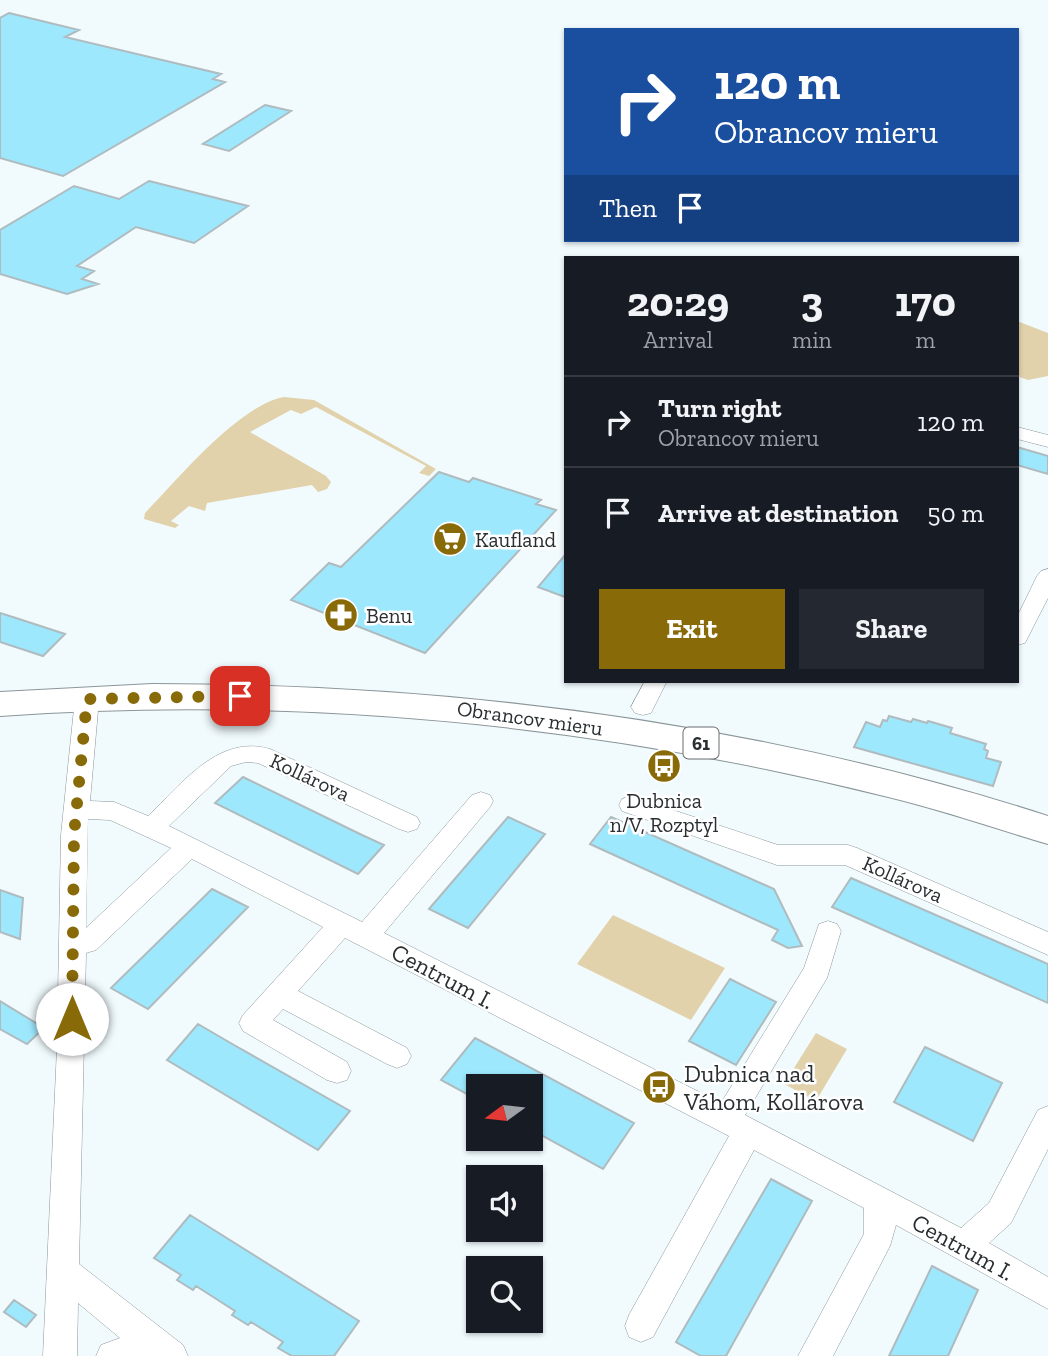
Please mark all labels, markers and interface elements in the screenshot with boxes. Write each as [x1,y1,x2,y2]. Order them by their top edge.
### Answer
text: 120 m [714,53,840,112]
icon: right [599,56,690,147]
text: Obrancov mieru [714,113,938,151]
icon: arrive [671,189,709,227]
text: Then [599,192,657,224]
text: 20:29 [627,276,729,327]
text: 3 [801,276,823,327]
text: 170 [895,276,956,327]
text: Arrival [643,326,713,354]
text: min [792,326,832,354]
text: m [915,326,935,354]
text: Turn right [658,392,781,424]
icon: right [599,403,637,441]
text: 120 m [917,406,984,438]
text: Obrancov mieru [658,424,819,452]
icon: arrive [599,494,637,532]
text: Arrive at destination [658,497,898,529]
text: 50 m [927,497,984,529]
supermarket icon: Kaufland [431,520,469,558]
place label: Kaufland [475,527,557,552]
button: Exit [599,589,785,669]
button: Share [799,589,984,669]
pharmacy icon: Benu [322,596,360,634]
place label: Benu [366,603,413,628]
pin [210,666,270,726]
icon: arrive [221,677,259,715]
street label: Obrancov mieru [455,695,605,741]
road number: 61 [684,728,718,758]
bus stop icon: Dubnica n/V, Rozptyl [645,747,683,785]
street label: Kollárova [266,748,354,806]
place label: Dubnica n/V, Rozptyl [610,788,719,837]
street label: Kollárova [859,850,947,908]
street label: Centrum I. [387,937,499,1015]
position arrow [35,982,109,1056]
place label: Dubnica nad Váhom, Kollárova [683,1059,864,1116]
bus stop icon: Dubnica nad Váhom, Kollárova [640,1068,678,1106]
north arrow [466,1074,542,1152]
map controls [466,1074,543,1333]
button: sound [466,1165,543,1242]
street label: Centrum I. [907,1207,1019,1287]
button: search [466,1256,543,1333]

